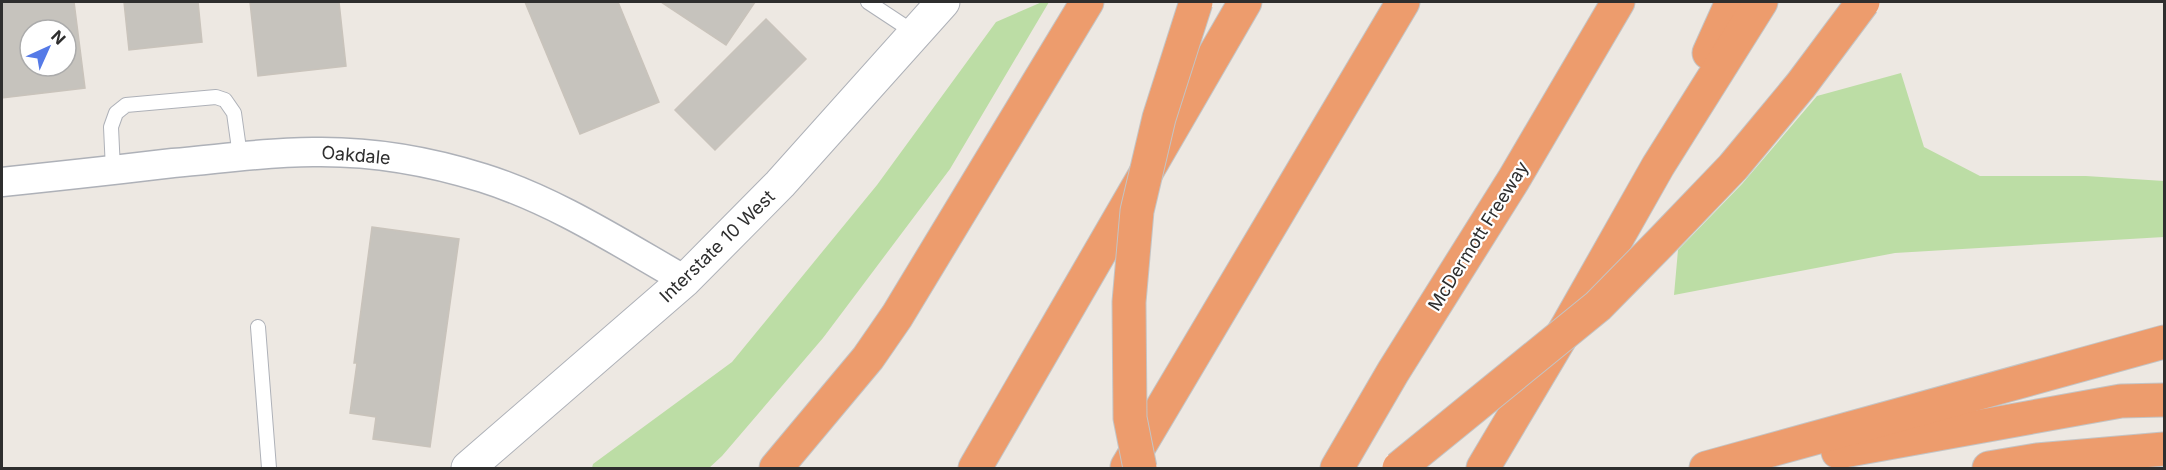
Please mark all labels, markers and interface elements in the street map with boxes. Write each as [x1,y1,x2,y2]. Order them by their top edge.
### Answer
north arrow [18,18,78,78]
text: N [47,26,70,49]
street label: Oakdale [321,142,391,168]
street label: McDermott Freeway [1424,158,1532,314]
street label: Interstate 10 West [655,186,779,306]

